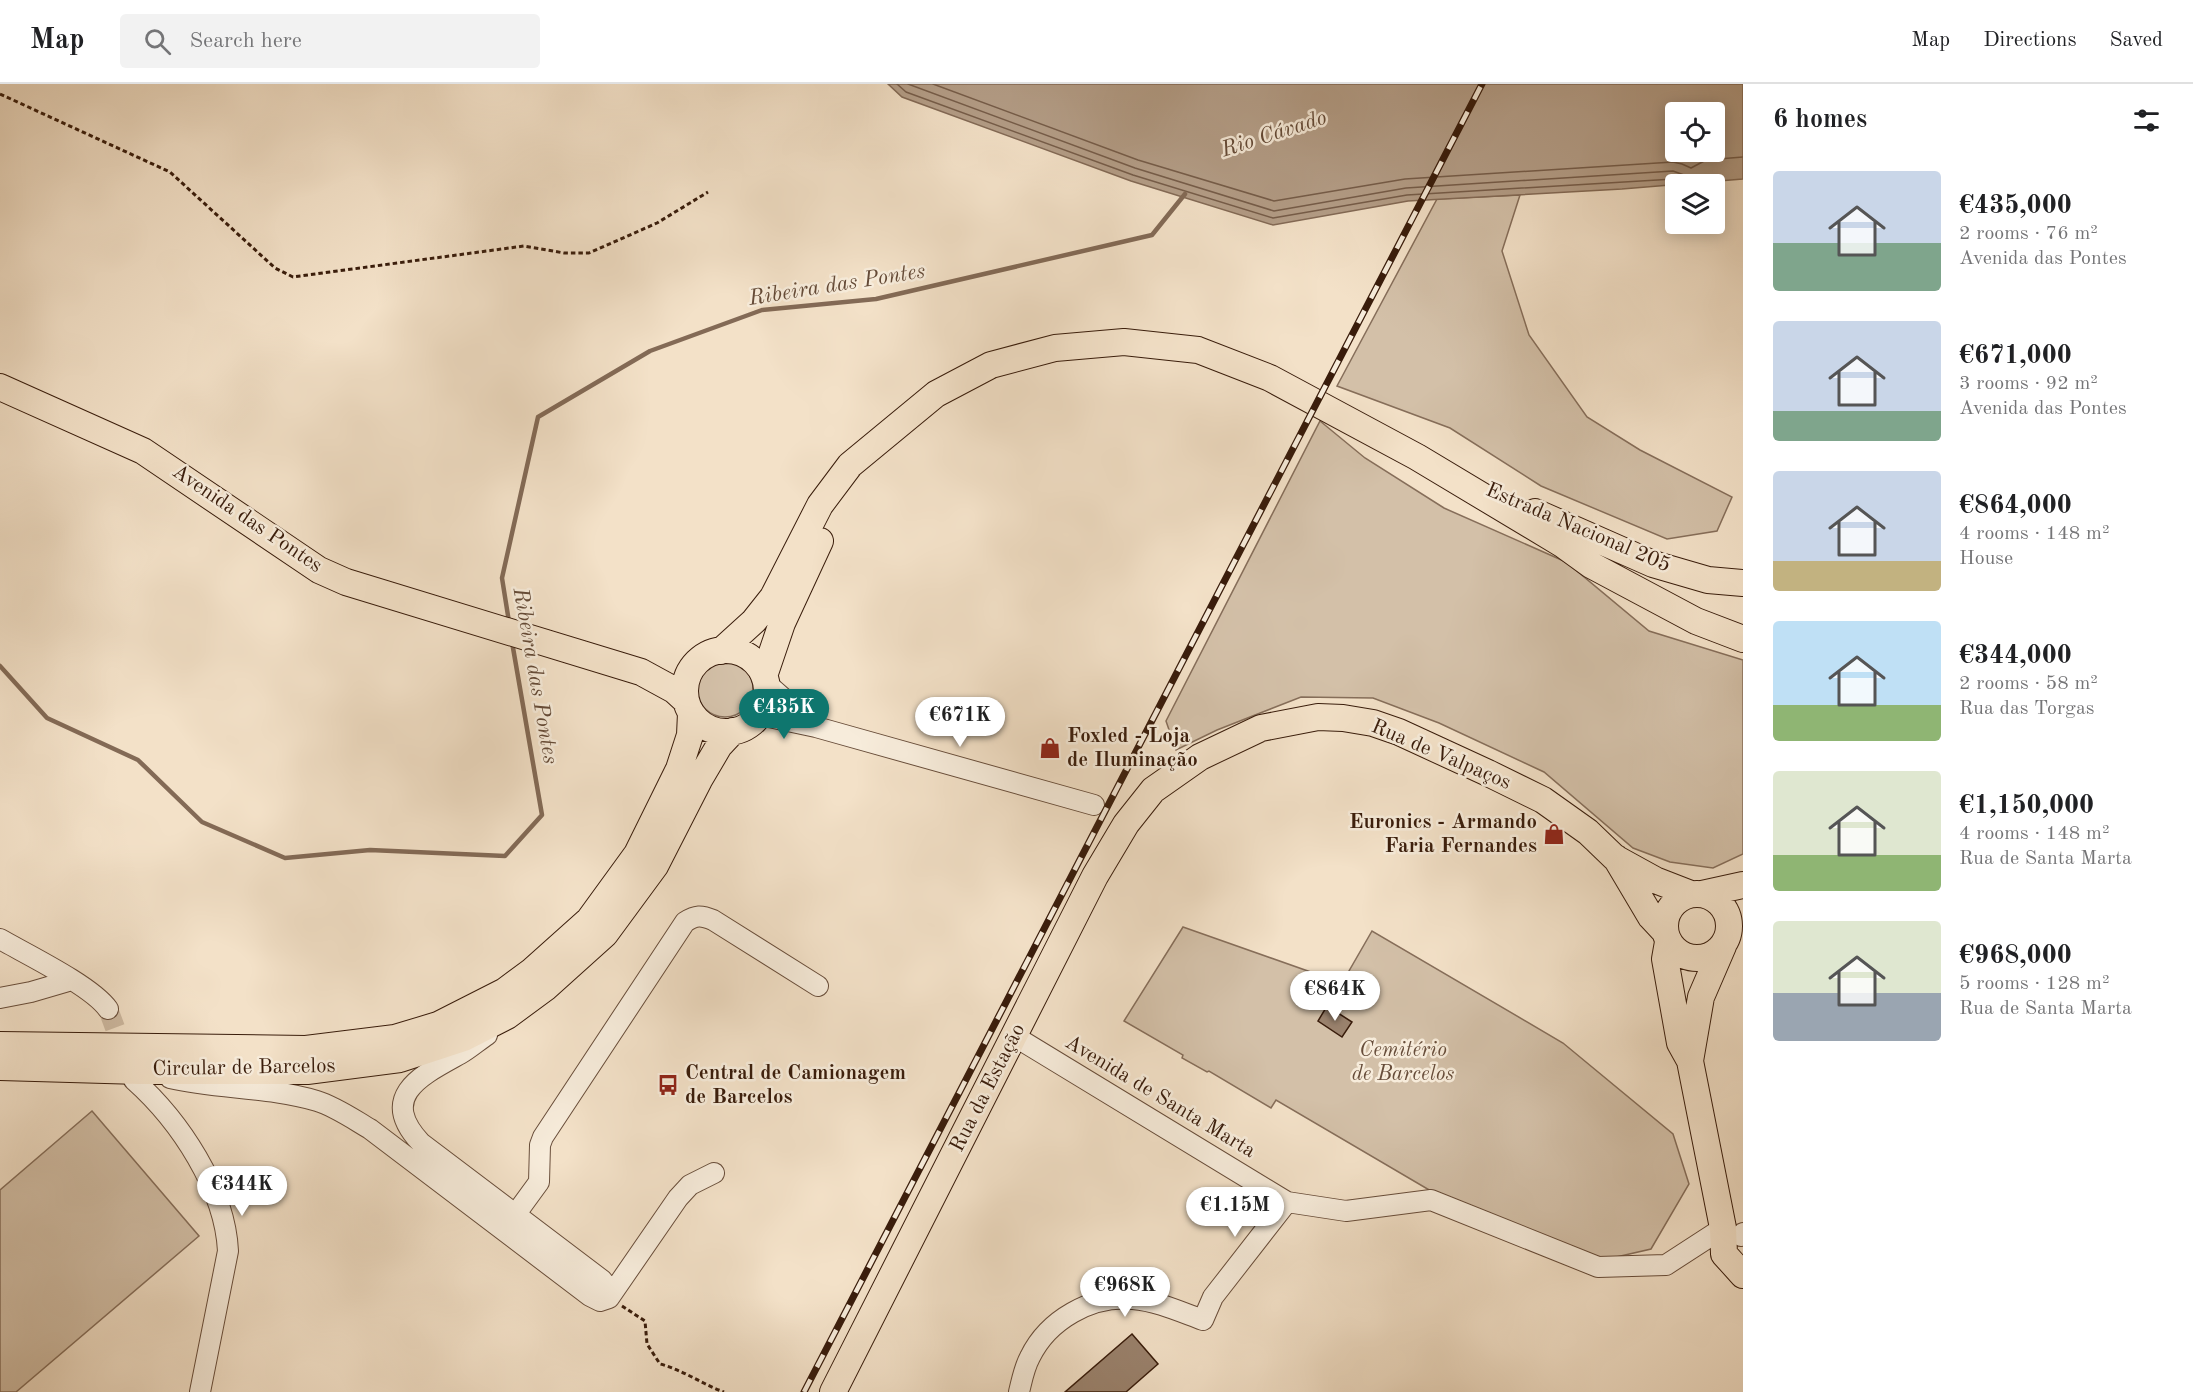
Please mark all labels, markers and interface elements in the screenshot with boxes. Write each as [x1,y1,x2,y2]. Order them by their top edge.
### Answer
search box [120,14,540,68]
icon: search [141,25,174,58]
text: Map [30,27,84,55]
text: Search here [189,30,302,52]
text: Map [1911,30,1950,51]
text: Directions [1983,30,2077,51]
text: Saved [2110,30,2163,51]
map controls [1665,102,1725,234]
button: locate [1665,102,1725,162]
icon: filters [2130,104,2163,137]
water label: Rio Cávado [1218,107,1329,162]
text: 6 homes [1773,107,1867,133]
button: layers [1665,174,1725,234]
text: €435,000 [1959,193,2072,219]
icon: home [1821,195,1893,267]
text: 2 rooms · 76 m² [1959,224,2098,244]
text: Avenida das Pontes [1959,249,2127,269]
water label: Ribeira das Pontes [746,260,927,310]
text: €671,000 [1959,343,2072,369]
icon: home [1821,345,1893,417]
text: 3 rooms · 92 m² [1959,374,2098,394]
text: Avenida das Pontes [1959,399,2127,419]
street label: Avenida das Pontes [168,461,326,577]
street label: Estrada Nacional 205 [1482,480,1674,576]
text: €864,000 [1959,493,2072,519]
icon: home [1821,495,1893,567]
text: 4 rooms · 148 m² [1959,524,2109,544]
text: House [1959,549,2013,569]
water label: Ribeira das Pontes [508,585,561,766]
text: €344,000 [1959,643,2072,669]
icon: home [1821,645,1893,717]
text: 2 rooms · 58 m² [1959,674,2098,694]
pin: €435K [742,689,826,740]
pin: €671K [918,697,1002,748]
text: €435K [753,698,815,718]
text: Rua das Torgas [1959,699,2094,719]
text: €671K [929,706,991,726]
street label: Rua de Valpaços [1368,716,1514,794]
place label: Foxled - Loja de Iluminação [1067,726,1198,771]
shop icon: Foxled - Loja de Iluminação [1038,736,1062,760]
text: €1,150,000 [1959,793,2094,819]
icon: home [1821,795,1893,867]
place label: Euronics - Armando Faria Fernandes [1349,812,1537,857]
shop icon: Euronics - Armando Faria Fernandes [1542,822,1566,846]
text: 4 rooms · 148 m² [1959,824,2109,844]
text: Rua de Santa Marta [1959,849,2132,869]
text: €968,000 [1959,943,2072,969]
icon: home [1821,945,1893,1017]
pin: €864K [1293,971,1377,1022]
text: 5 rooms · 128 m² [1959,974,2109,994]
text: €864K [1304,980,1366,1000]
text: Rua de Santa Marta [1959,999,2132,1019]
street label: Rua da Estação [947,1020,1029,1156]
street label: Avenida de Santa Marta [1061,1032,1259,1162]
park label: Cemitério de Barcelos [1352,1040,1454,1085]
street label: Circular de Barcelos [152,1056,336,1080]
place label: Central de Camionagem de Barcelos [685,1063,906,1108]
bus stop icon: Central de Camionagem de Barcelos [656,1073,680,1097]
pin: €344K [200,1166,284,1217]
text: €344K [211,1175,273,1195]
pin: €1.15M [1186,1187,1284,1238]
text: €1.15M [1200,1196,1270,1216]
pin: €968K [1083,1267,1167,1318]
text: €968K [1094,1276,1156,1296]

